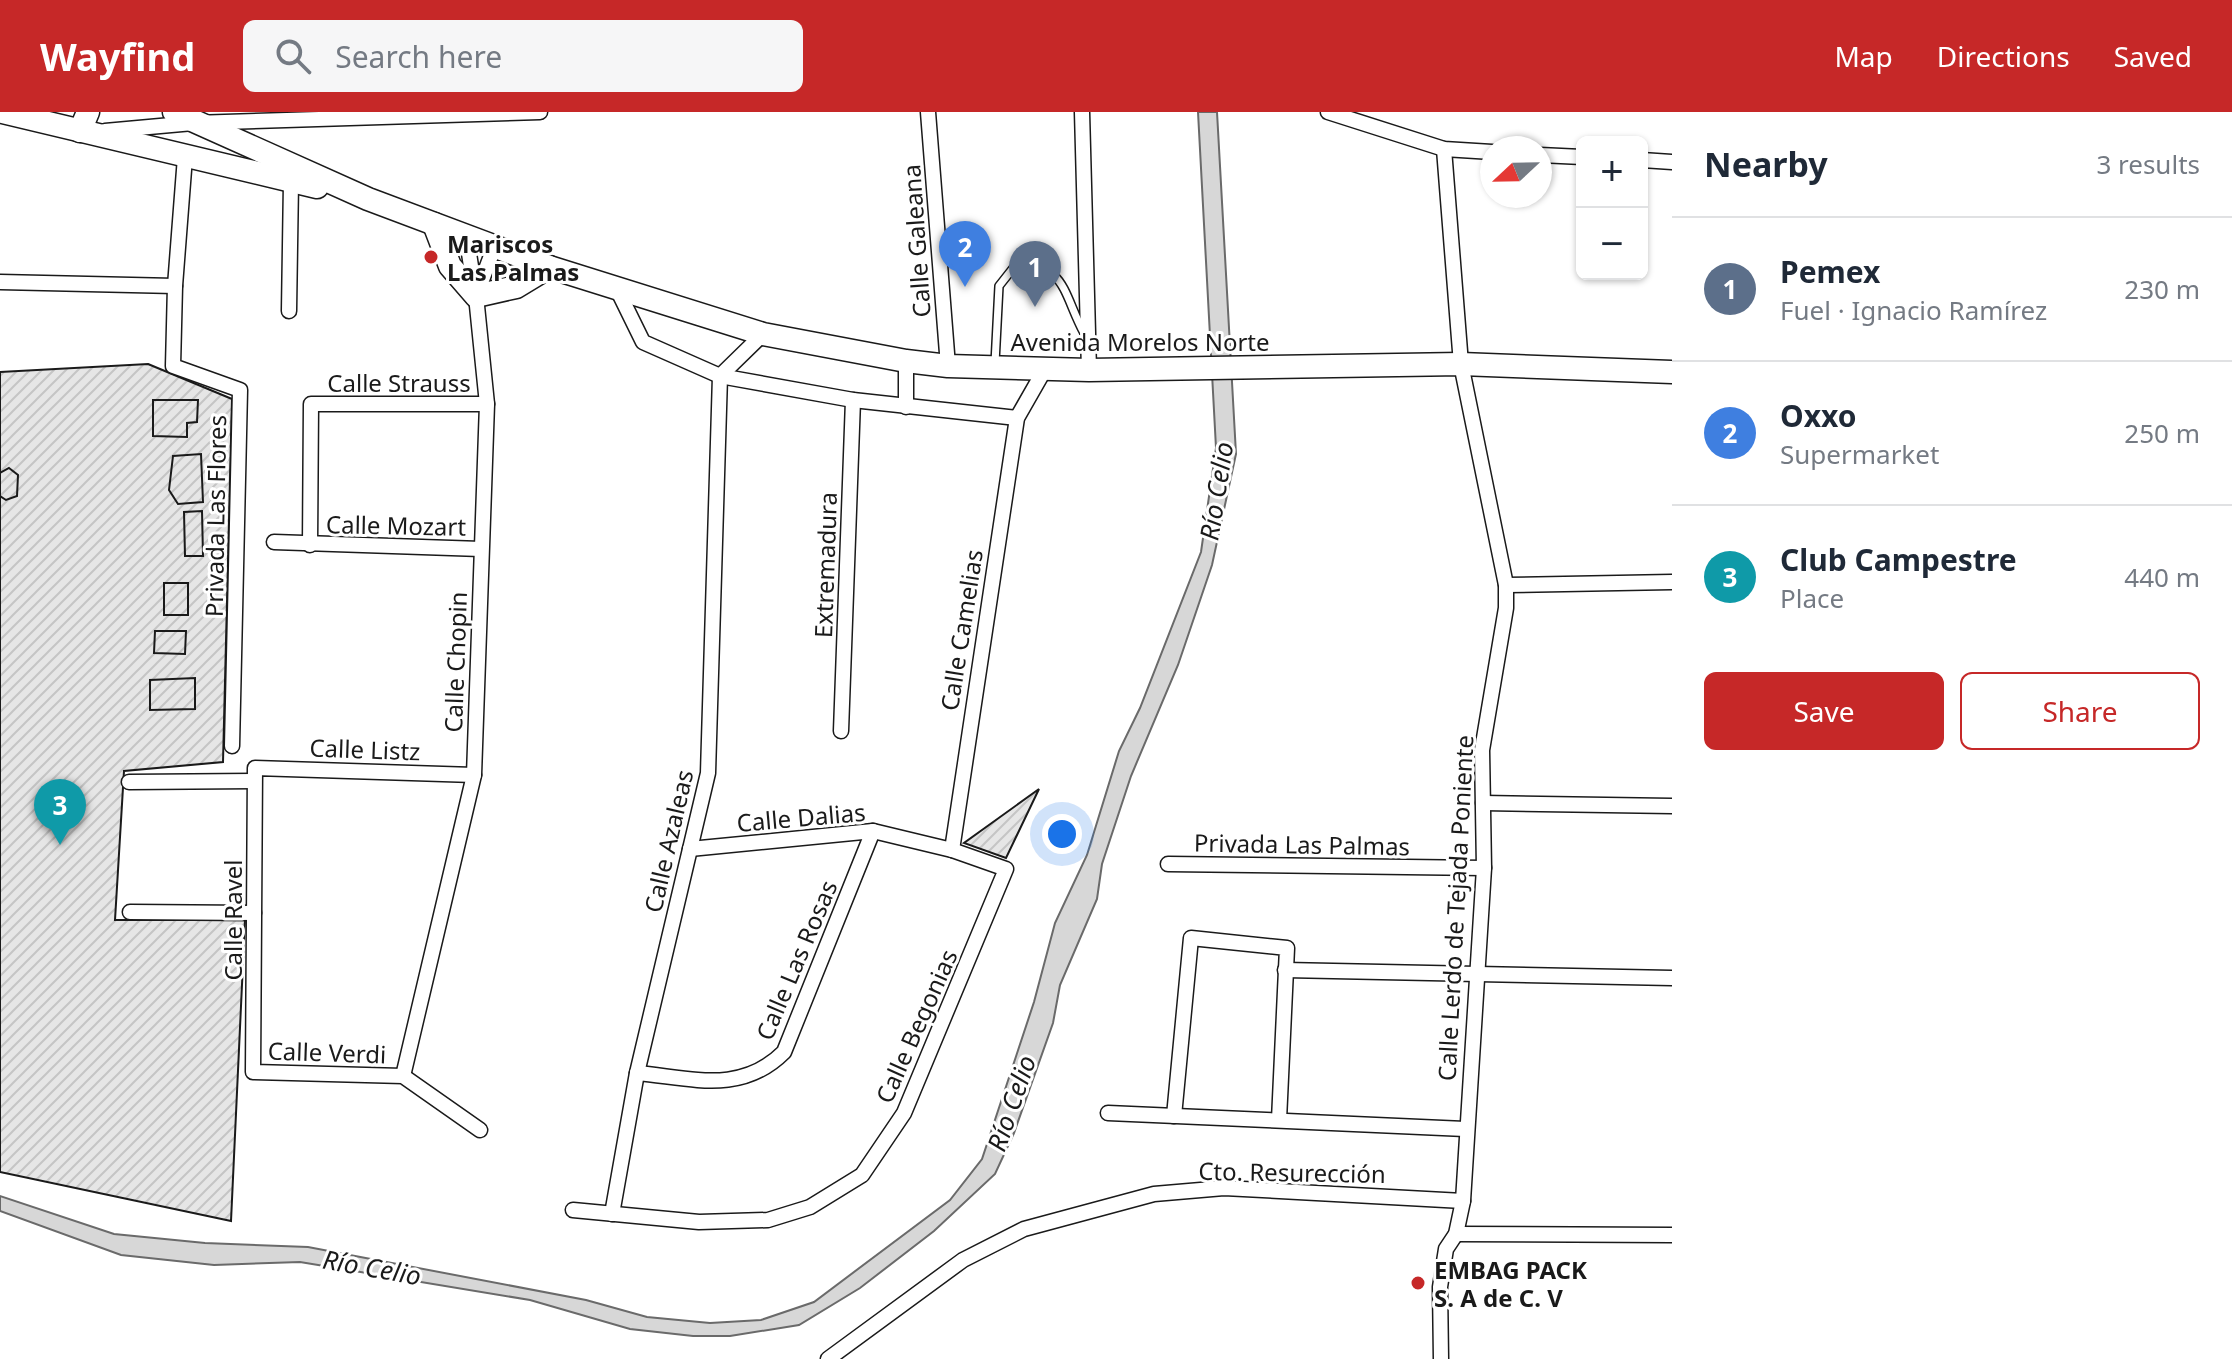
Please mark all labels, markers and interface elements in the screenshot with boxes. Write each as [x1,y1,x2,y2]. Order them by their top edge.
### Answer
search box [243,20,803,92]
text: Wayfind [40,30,195,82]
icon: search [271,34,315,78]
text: Search here [335,36,502,77]
text: Map [1834,37,1893,75]
text: Directions [1937,37,2070,75]
text: Saved [2114,37,2192,75]
north arrow [1480,136,1552,208]
map controls [1576,136,1648,280]
button: + [1576,136,1648,208]
text: Nearby [1704,141,1828,187]
text: 3 results [2096,146,2200,182]
street label: Calle Galeana [894,163,938,319]
button: − [1576,208,1648,280]
pin: 2 [939,221,991,287]
place label: Mariscos Las Palmas [447,227,579,288]
pin: 1 [1009,241,1061,307]
marker: Mariscos Las Palmas [422,248,440,266]
text: Pemex [1780,251,1880,292]
text: 1 [1723,271,1737,307]
text: 230 m [2124,271,2200,307]
text: Fuel · Ignacio Ramírez [1780,292,2047,328]
street label: Avenida Morelos Norte [1010,325,1270,358]
street label: Calle Strauss [327,366,471,399]
text: Oxxo [1780,395,1857,436]
street label: Privada Las Flores [197,415,233,617]
text: 2 [1723,415,1737,451]
text: 250 m [2124,415,2200,451]
text: Supermarket [1780,436,1939,472]
water label: Río Celio [1190,439,1242,543]
street label: Extremadura [806,491,844,639]
street label: Calle Mozart [326,507,467,543]
text: Club Campestre [1780,539,2017,580]
street label: Calle Camelias [932,547,990,713]
text: 3 [1723,559,1737,595]
text: 440 m [2124,559,2200,595]
text: Place [1780,580,1844,616]
street label: Calle Chopin [436,591,474,733]
button: Save [1704,672,1944,750]
button: Share [1960,672,2200,750]
street label: Calle Listz [309,731,421,767]
street label: Calle Lerdo de Tejada Poniente [1429,734,1481,1082]
street label: Calle Azaleas [636,766,700,916]
pin: 3 [34,779,86,845]
street label: Calle Dalias [735,795,867,839]
your location [1042,814,1082,854]
street label: Privada Las Palmas [1194,826,1410,862]
street label: Calle Ravel [216,859,249,981]
street label: Calle Las Rosas [748,875,844,1045]
street label: Calle Begonias [867,944,965,1108]
street label: Calle Verdi [267,1033,387,1071]
water label: Río Celio [978,1050,1044,1156]
street label: Cto. Resurección [1198,1154,1386,1190]
water label: Río Celio [320,1241,424,1293]
place label: EMBAG PACK S. A de C. V [1434,1253,1587,1314]
marker: EMBAG PACK S. A de C. V [1409,1274,1427,1292]

